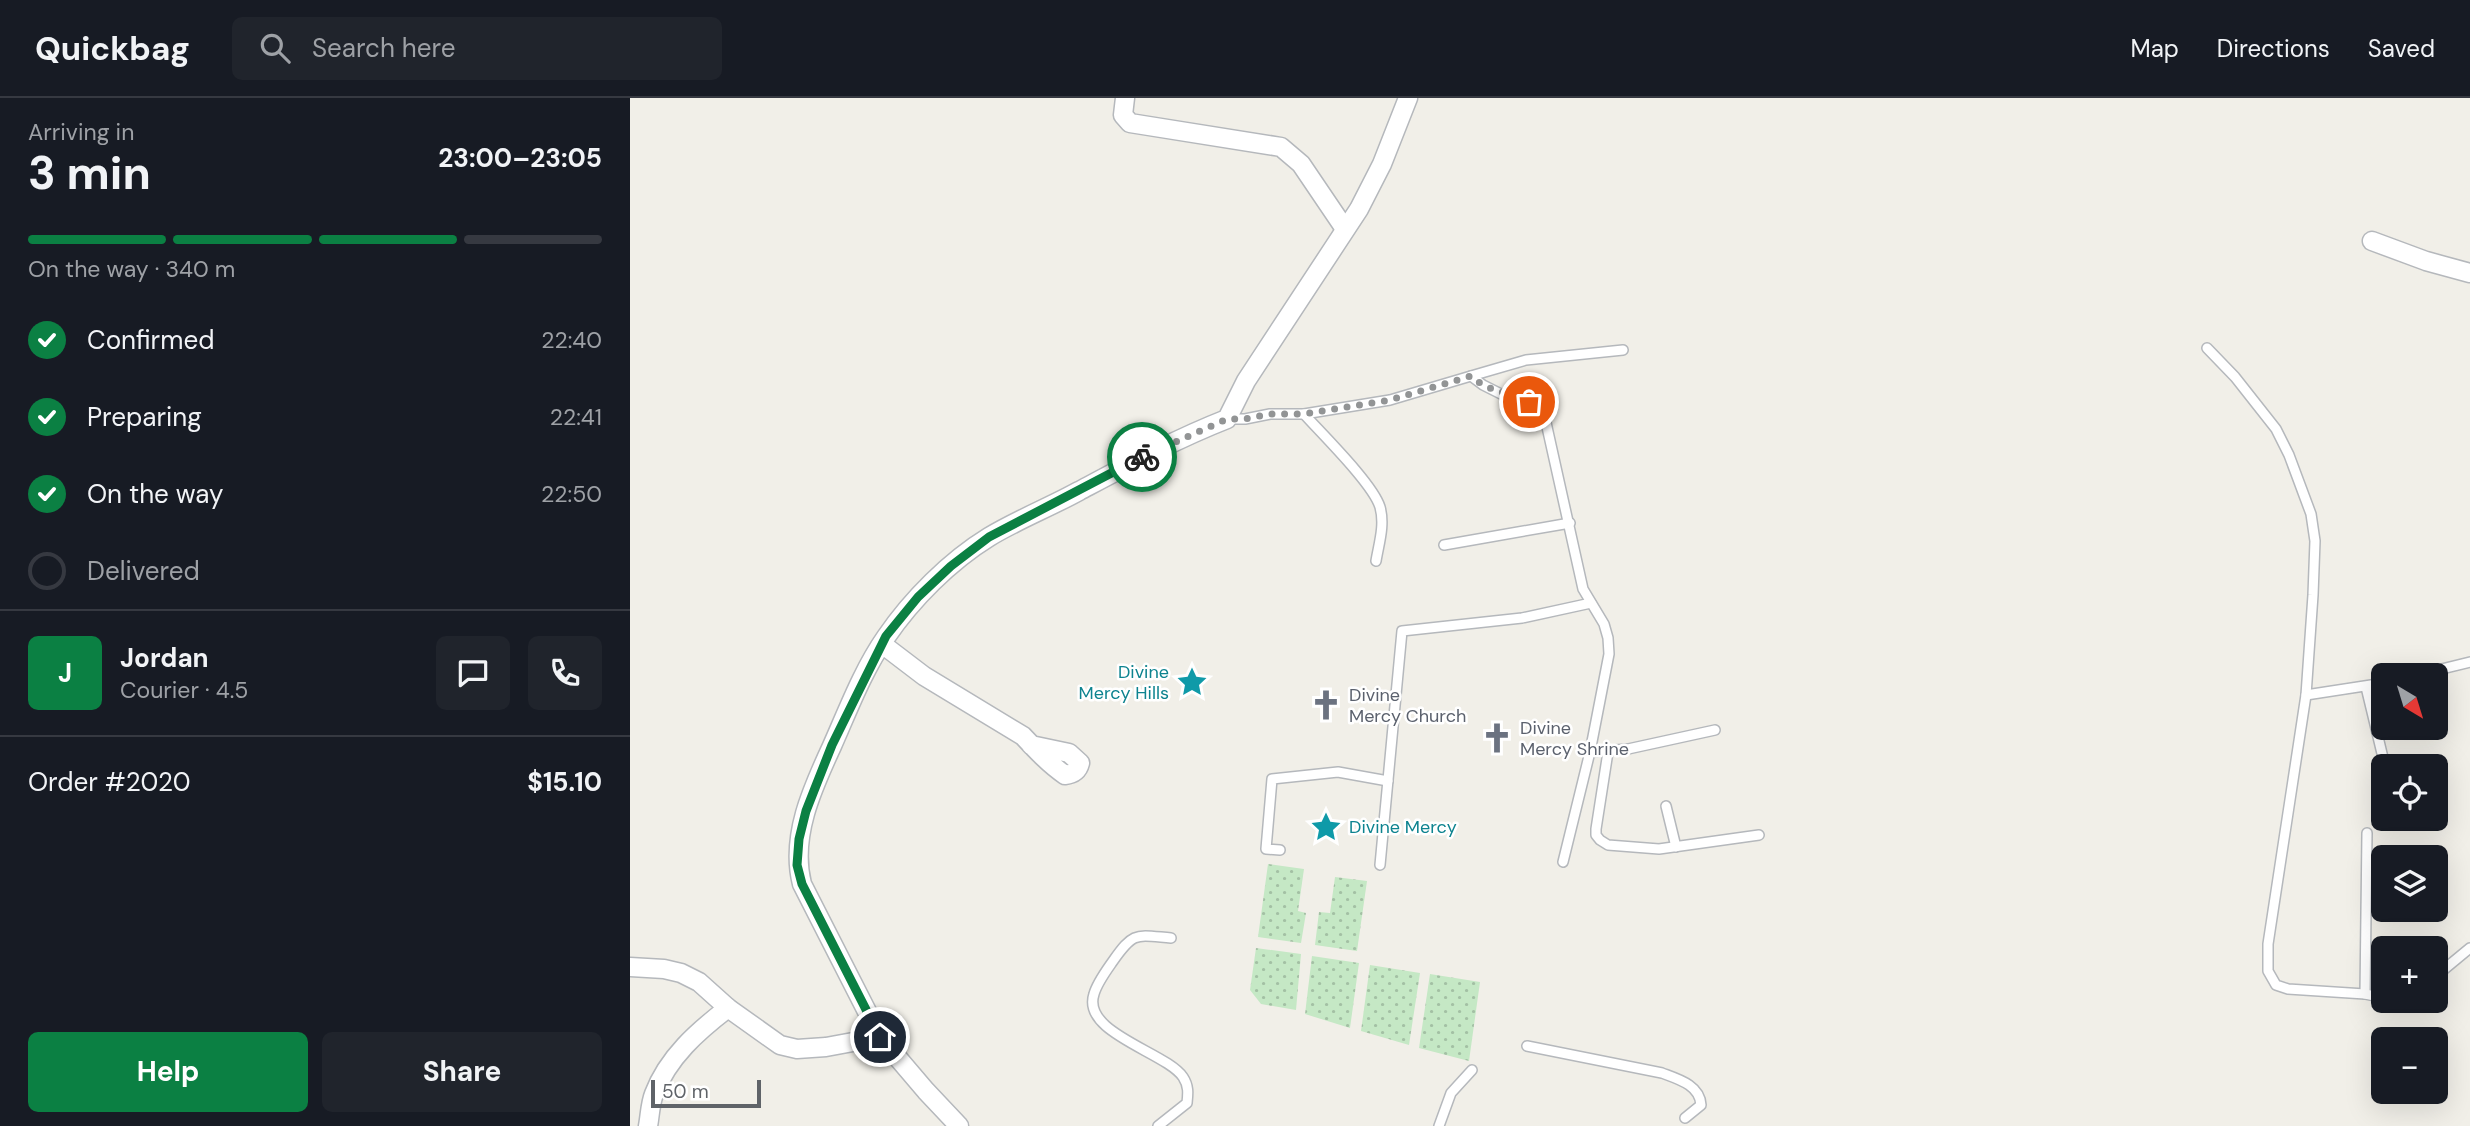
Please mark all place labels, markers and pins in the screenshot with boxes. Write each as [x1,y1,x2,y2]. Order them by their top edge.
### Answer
pin [1499,372,1559,432]
place label: Divine Mercy Hills [1079,660,1169,705]
place icon: Divine Mercy Hills [1175,665,1209,699]
place label: Divine Mercy Church [1349,683,1466,728]
church icon: Divine Mercy Church [1309,688,1343,722]
place label: Divine Mercy Shrine [1520,716,1629,761]
church icon: Divine Mercy Shrine [1480,721,1514,755]
place icon: Divine Mercy [1309,810,1343,844]
place label: Divine Mercy [1349,815,1457,839]
pin [850,1007,910,1067]

